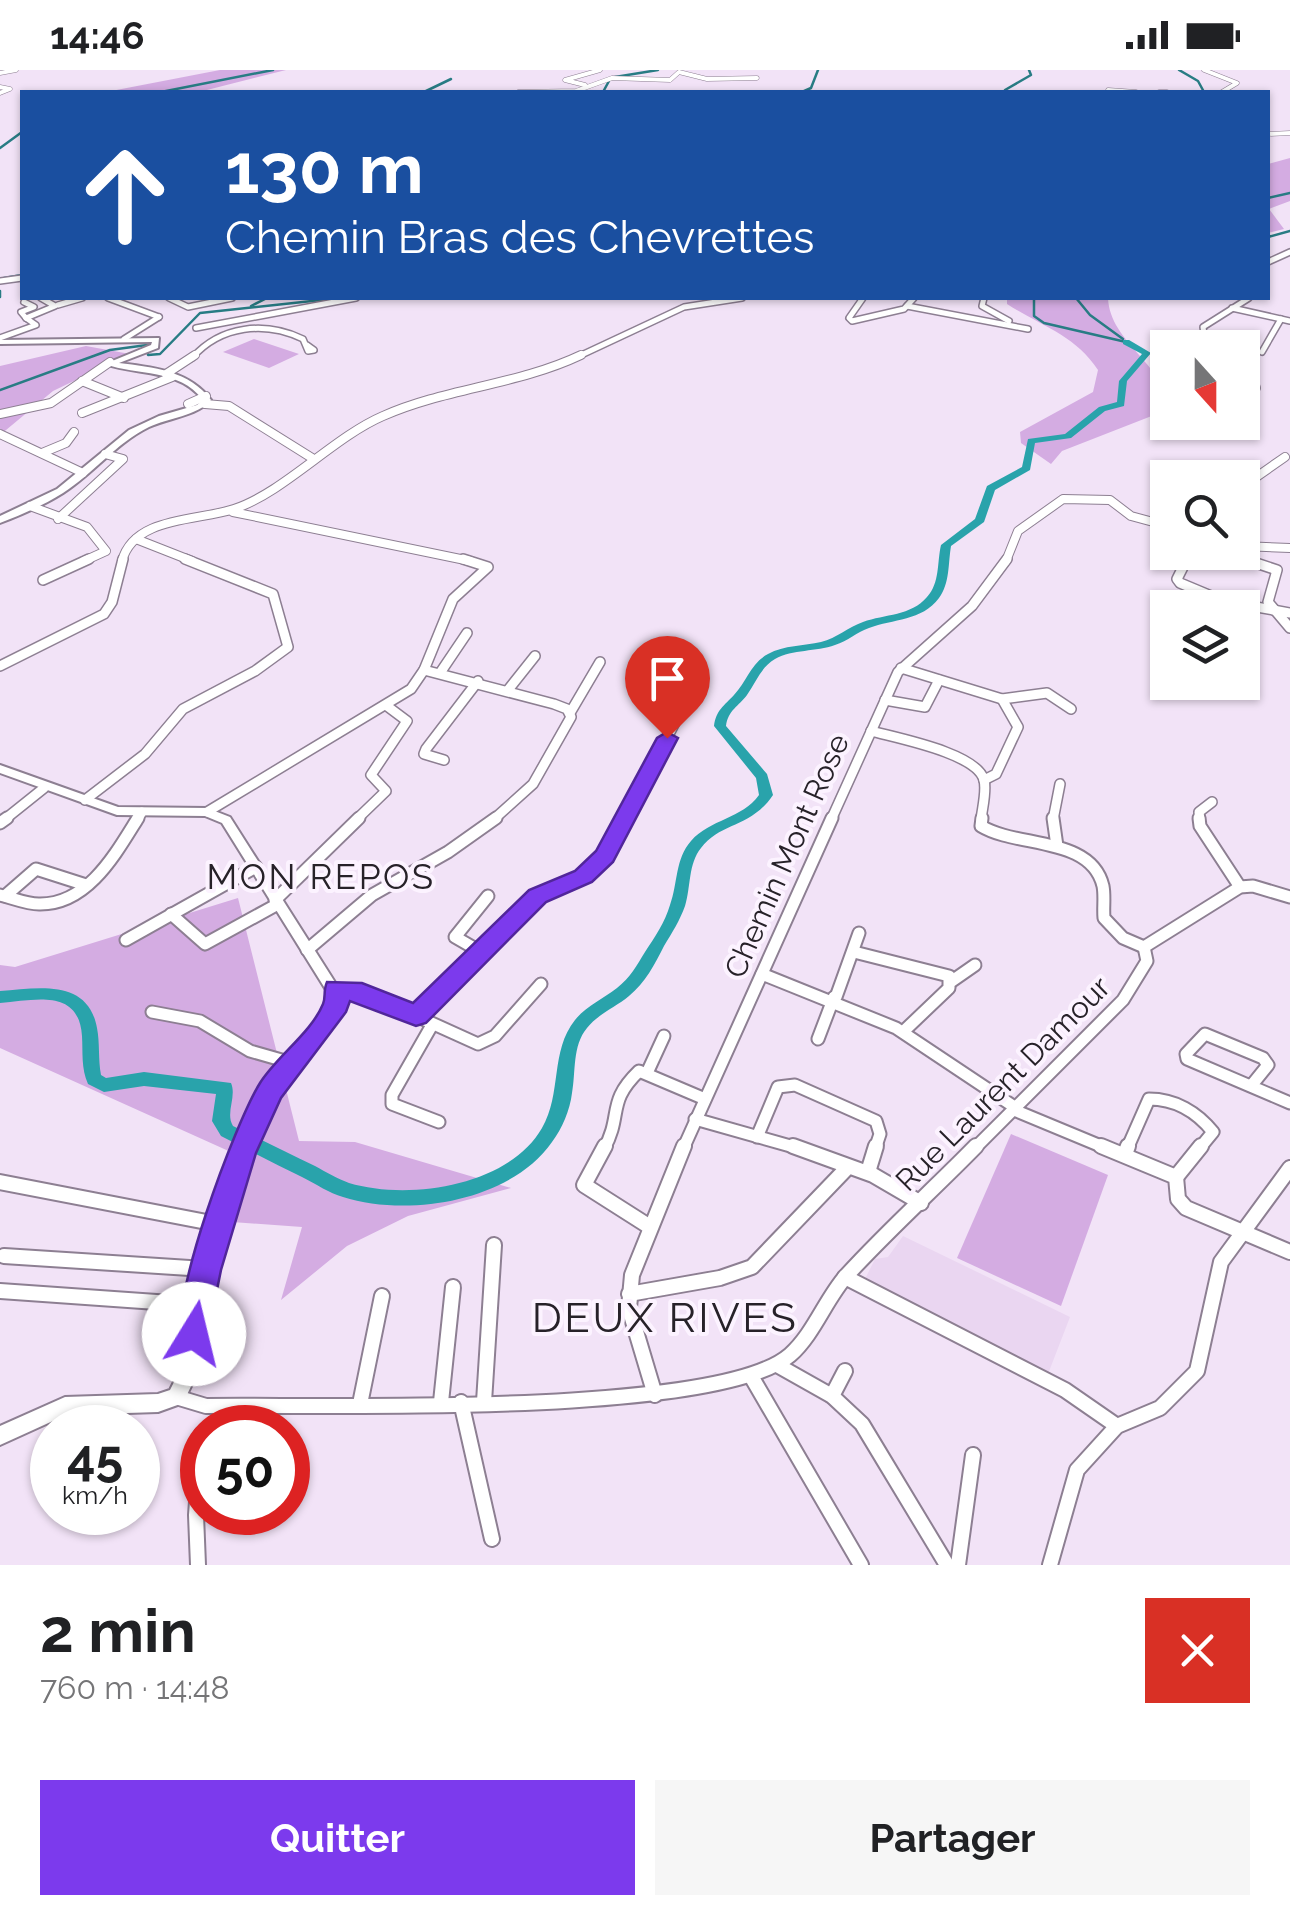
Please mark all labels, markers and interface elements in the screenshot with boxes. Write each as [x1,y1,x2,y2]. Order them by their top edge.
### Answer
text: 14:46 [50,13,145,58]
text: 130 m [225,127,424,209]
icon: ahead [60,130,190,260]
text: Chemin Bras des Chevrettes [225,211,814,264]
north arrow [1150,330,1260,440]
map controls [1150,330,1260,700]
button: search [1150,460,1260,570]
button: layers [1150,590,1260,700]
pin [625,636,710,739]
icon: arrive [640,651,695,706]
street label: Chemin Mont Rose [717,729,856,983]
district label: MON REPOS [207,856,435,897]
street label: Rue Laurent Damour [888,969,1117,1198]
position arrow [142,1282,246,1386]
district label: DEUX RIVES [532,1293,798,1342]
speed limit sign: 50 [180,1405,310,1535]
text: 45 [67,1428,123,1487]
text: km/h [62,1480,128,1510]
text: 2 min [40,1596,196,1666]
button: close [1145,1598,1250,1703]
text: 760 m · 14:48 [40,1669,230,1706]
button: Quitter [40,1780,635,1895]
button: Partager [655,1780,1250,1895]

